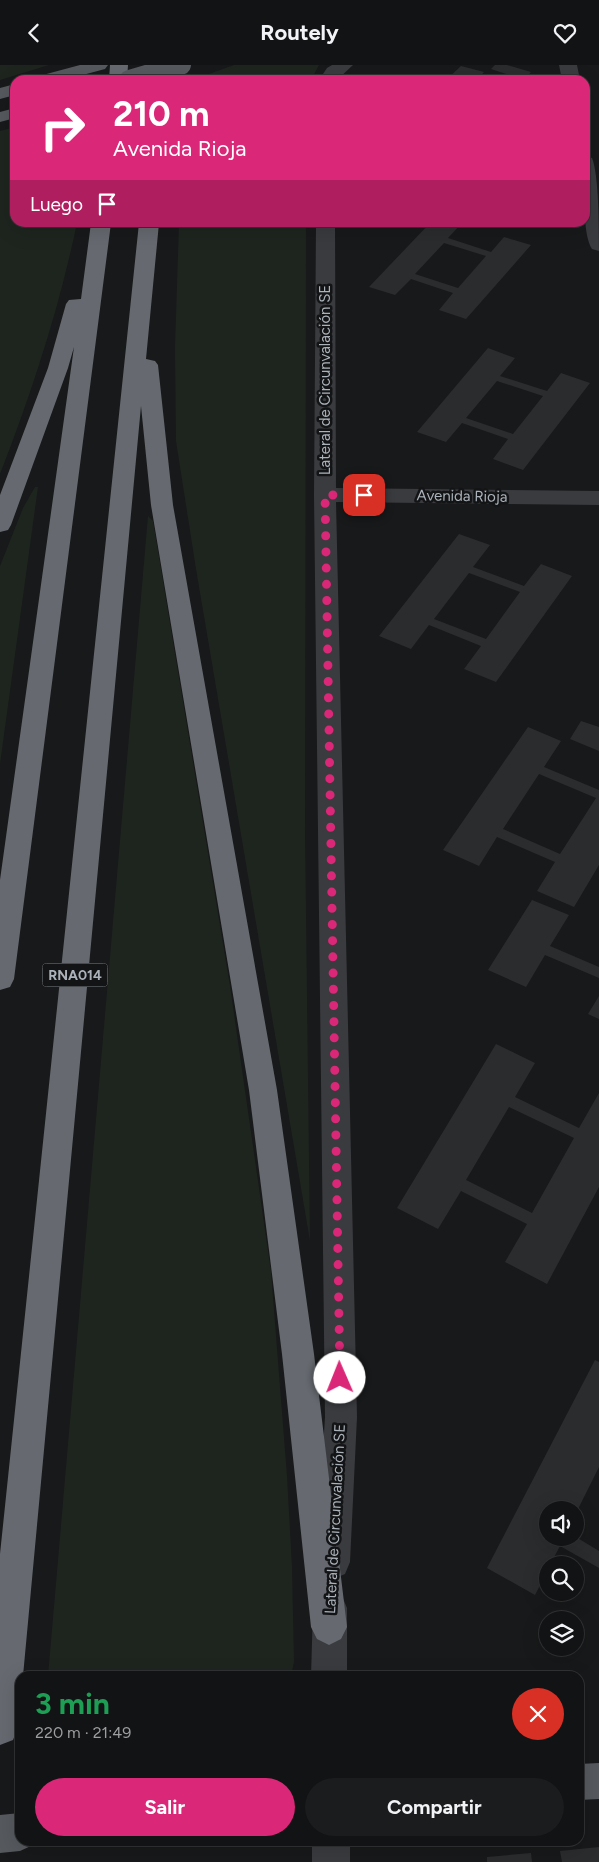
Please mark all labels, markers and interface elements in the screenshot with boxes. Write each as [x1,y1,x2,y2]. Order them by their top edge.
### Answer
icon: back [20,19,48,47]
text: Routely [260,19,339,46]
icon: heart [551,19,579,47]
text: 210 m [113,93,210,135]
icon: right [30,95,95,160]
text: Avenida Rioja [113,135,247,162]
icon: arrive [93,190,121,218]
text: Luego [30,193,83,216]
street label: Lateral de Circunvalación SE [316,285,334,475]
pin [343,474,385,516]
icon: arrive [350,481,378,509]
street label: Avenida Rioja [416,486,508,506]
road number: RNA014 [42,963,108,987]
position arrow [313,1351,365,1403]
street label: Lateral de Circunvalación SE [321,1423,349,1615]
map controls [539,1501,584,1656]
button: sound [539,1501,584,1546]
button: search [539,1556,584,1601]
button: layers [539,1611,584,1656]
text: 3 min [35,1685,110,1722]
button: close [512,1688,564,1740]
text: 220 m · 21:49 [35,1723,131,1742]
button: Salir [35,1778,295,1836]
button: Compartir [305,1778,564,1836]

